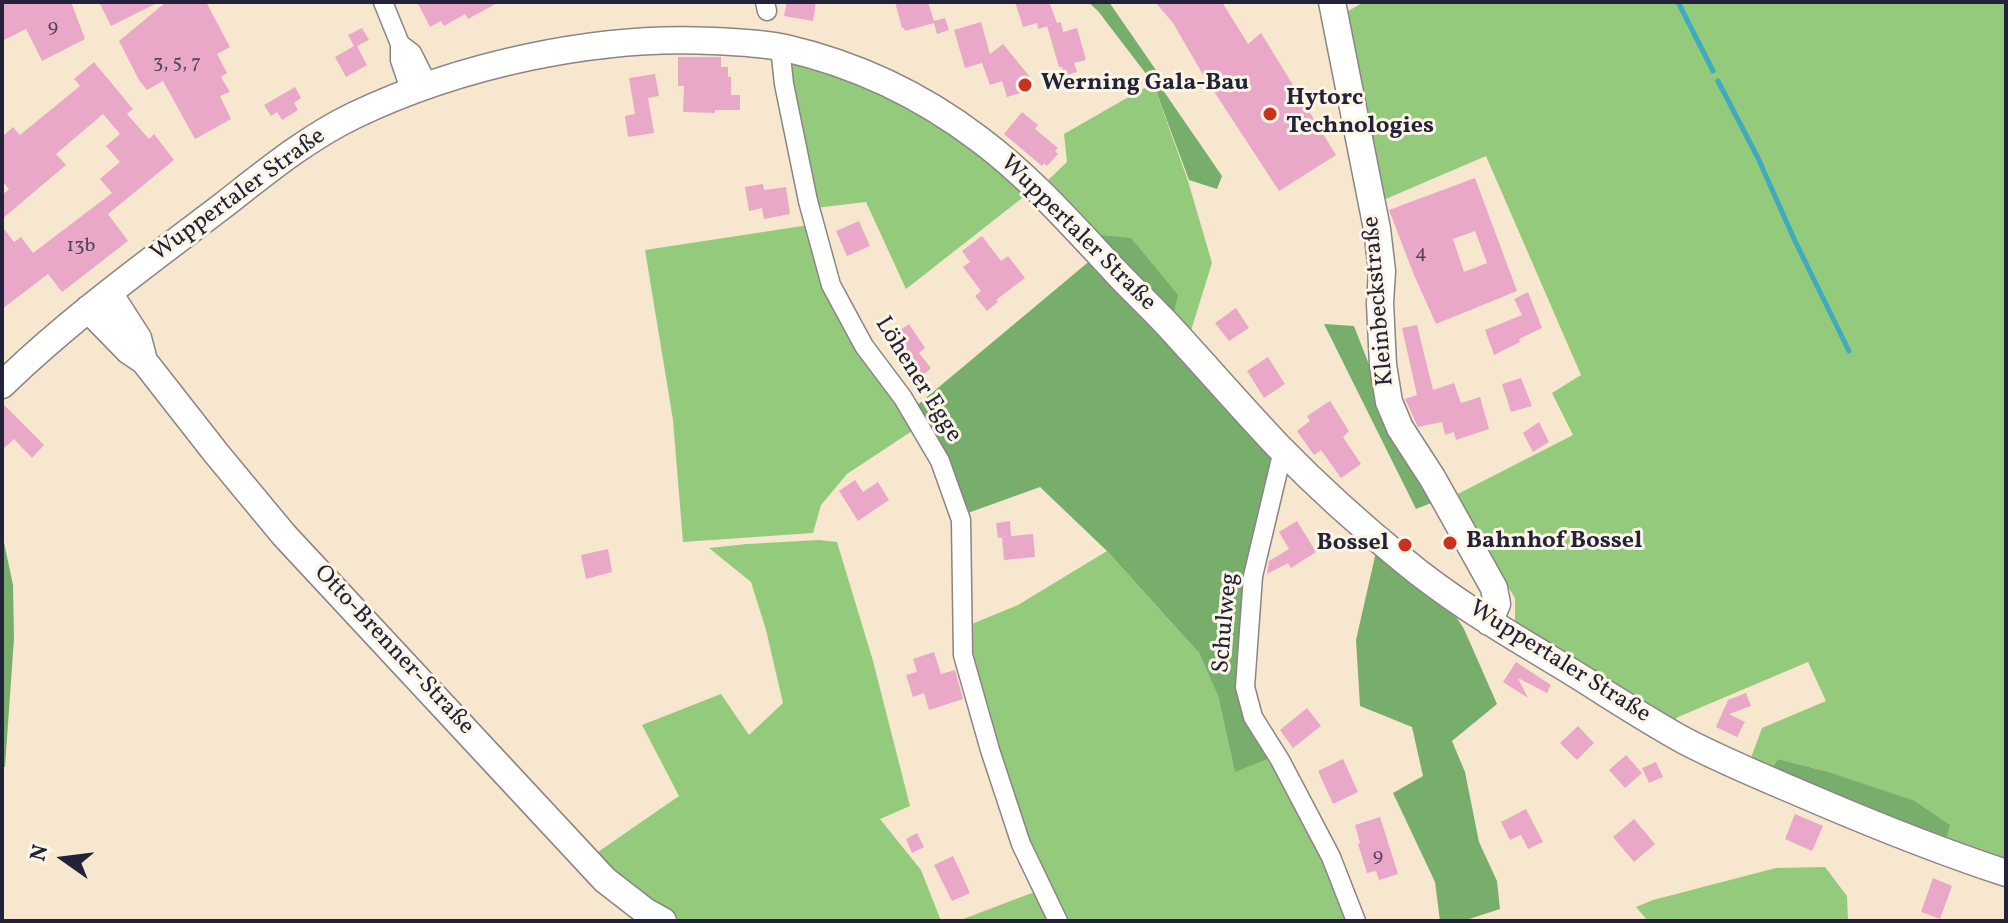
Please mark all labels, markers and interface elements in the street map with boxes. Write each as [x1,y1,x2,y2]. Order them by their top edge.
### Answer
house number: 9 [48,16,58,40]
house number: 3, 5, 7 [153,52,201,76]
place label: Werning Gala-Bau [1041,71,1249,99]
marker: Werning Gala-Bau [1016,76,1034,94]
place label: Hytorc Technologies [1286,86,1434,142]
marker: Hytorc Technologies [1261,105,1279,123]
street label: Wuppertaler Straße [146,123,332,269]
street label: Wuppertaler Straße [993,150,1161,318]
street label: Kleinbeckstraße [1358,215,1402,387]
house number: 13b [67,235,95,259]
house number: 4 [1415,242,1427,266]
street label: Löhener Egge [867,312,967,448]
place label: Bahnhof Bossel [1466,529,1642,557]
place label: Bossel [1317,531,1389,559]
marker: Bahnhof Bossel [1441,534,1459,552]
marker: Bossel [1396,536,1414,554]
street label: Otto-Brenner-Straße [307,560,479,742]
street label: Schulweg [1208,572,1246,674]
street label: Wuppertaler Straße [1463,595,1655,731]
north arrow [24,819,104,899]
text: N [23,842,57,865]
house number: 9 [1373,845,1383,869]

